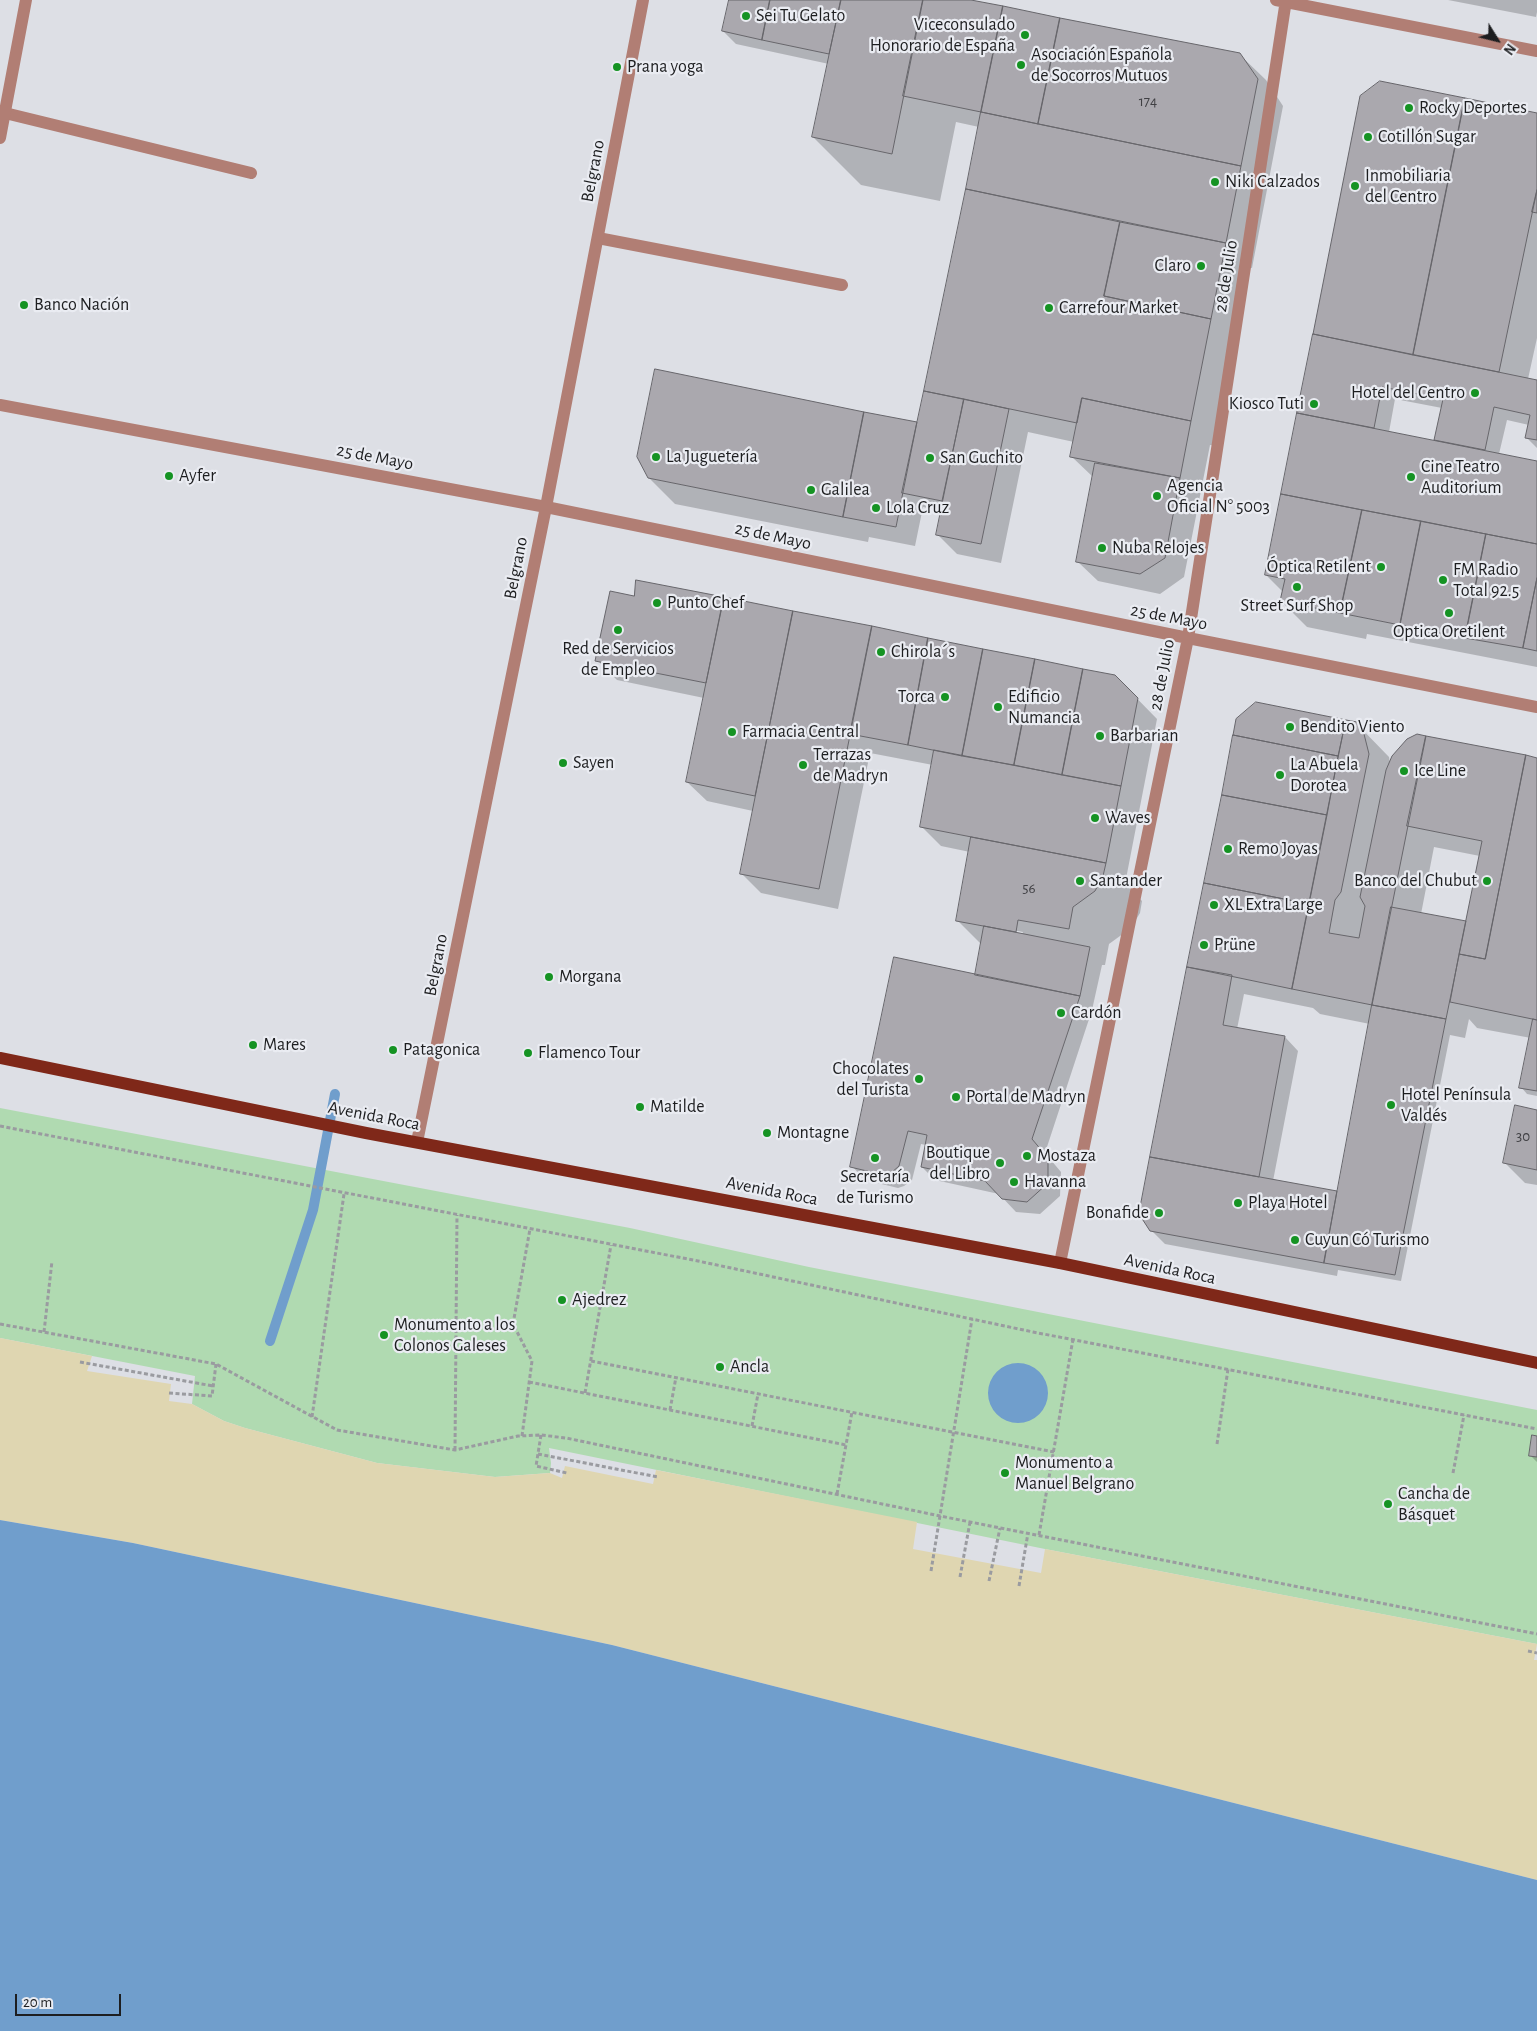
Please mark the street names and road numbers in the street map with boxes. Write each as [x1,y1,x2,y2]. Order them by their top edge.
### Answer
street label: Belgrano [576,138,610,204]
street label: 28 de Julio [1210,239,1242,313]
street label: 25 de Mayo [335,439,415,475]
street label: 25 de Mayo [733,517,813,555]
street label: Belgrano [499,535,533,601]
street label: 25 de Mayo [1129,599,1209,635]
street label: 28 de Julio [1144,637,1180,713]
street label: Belgrano [419,932,453,998]
street label: Avenida Roca [326,1097,422,1135]
street label: Avenida Roca [724,1172,820,1210]
street label: Avenida Roca [1122,1249,1218,1289]

